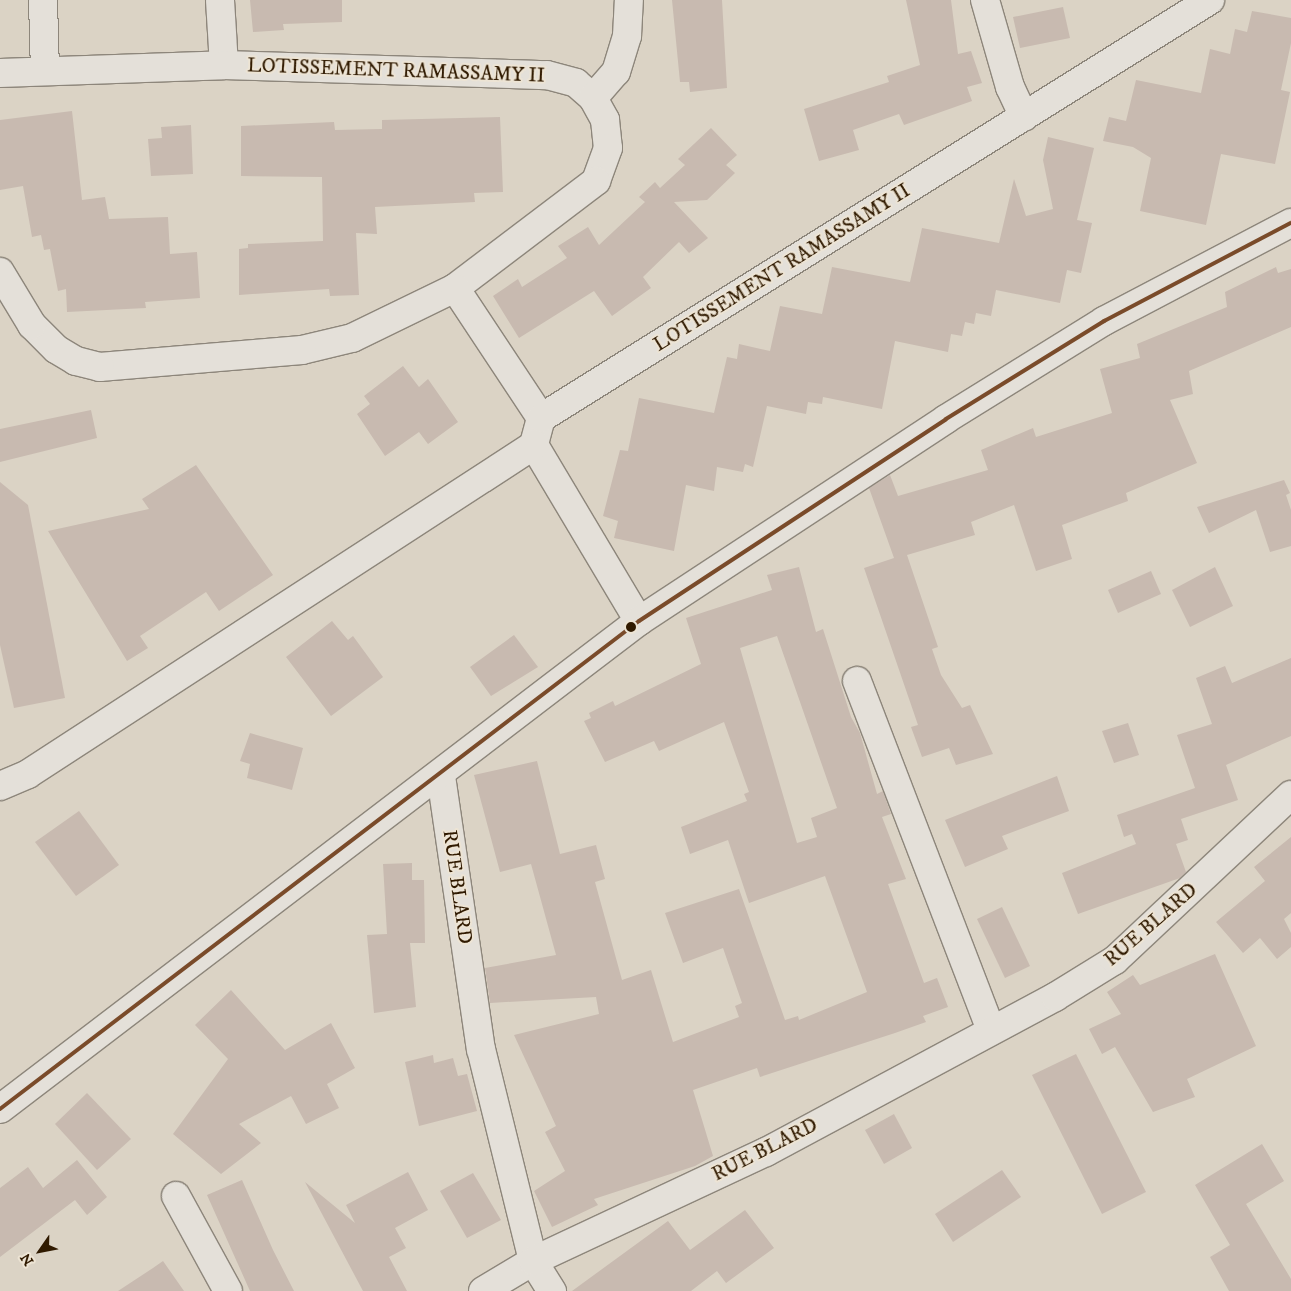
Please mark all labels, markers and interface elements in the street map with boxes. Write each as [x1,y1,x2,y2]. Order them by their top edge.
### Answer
street label: LOTISSEMENT RAMASSAMY II [247,54,545,88]
street label: LOTISSEMENT RAMASSAMY II [649,179,915,357]
unlabelled marker [626,622,636,632]
street label: RUE BLARD [437,828,477,946]
street label: RUE BLARD [1100,878,1202,972]
street label: RUE BLARD [708,1113,822,1187]
north arrow [15,1226,65,1276]
text: N [17,1249,38,1269]

